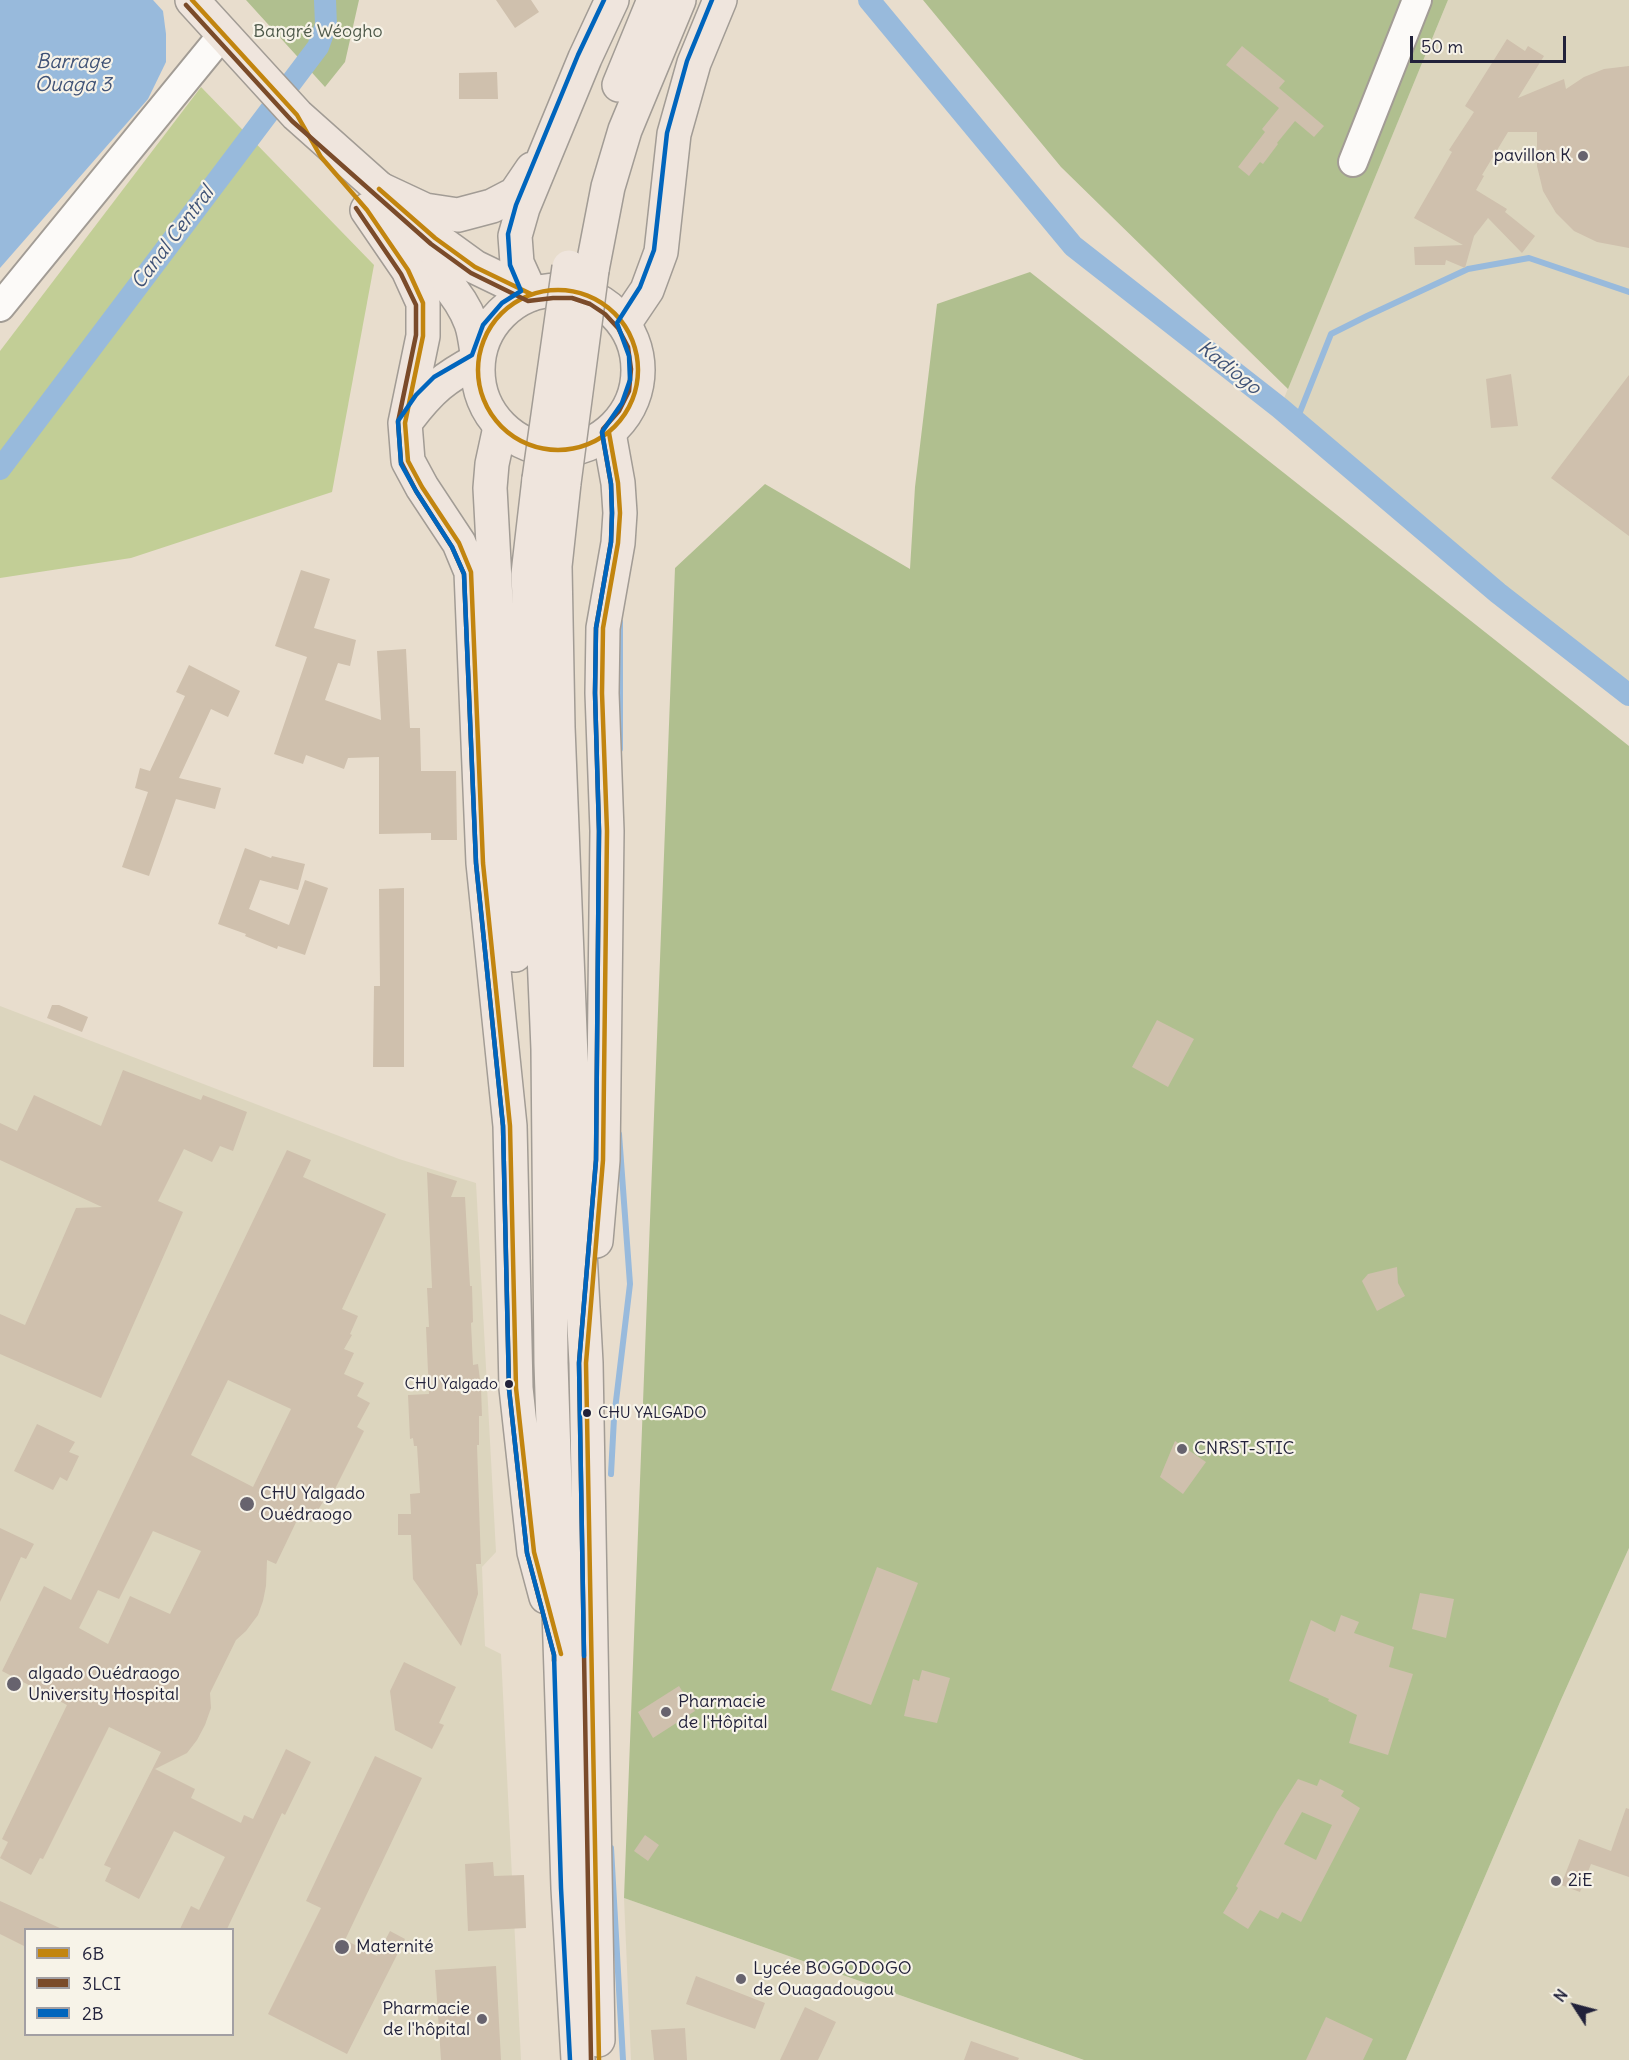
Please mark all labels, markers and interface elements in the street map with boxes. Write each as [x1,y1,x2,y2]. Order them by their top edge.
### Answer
park label: Bangré Wéogho [253,21,383,43]
scale bar [1413,24,1569,62]
text: 50 m [1421,35,1463,58]
water label: Barrage Ouaga 3 [34,50,112,97]
place label: pavillon K [1494,145,1571,167]
marker: pavillon K [1576,149,1590,163]
water label: Canal Central [127,182,219,294]
water label: Kadiogo [1193,336,1265,400]
place label: CHU Yalgado [405,1374,498,1394]
marker: CHU Yalgado [503,1378,515,1390]
place label: CHU YALGADO [598,1403,707,1423]
marker: CHU YALGADO [581,1407,593,1419]
place label: CNRST-STIC [1194,1438,1294,1460]
marker: CNRST-STIC [1175,1442,1189,1456]
place label: CHU Yalgado Ouédraogo [260,1483,365,1526]
marker: CHU Yalgado Ouédraogo [238,1495,256,1513]
place label: algado Ouédraogo University Hospital [28,1663,180,1706]
marker: algado Ouédraogo University Hospital [5,1675,23,1693]
place label: Pharmacie de l'Hôpital [678,1691,768,1734]
marker: Pharmacie de l'Hôpital [659,1705,673,1719]
place label: 2iE [1568,1870,1592,1892]
marker: 2iE [1549,1874,1563,1888]
legend [24,1928,234,2036]
place label: Maternité [356,1936,434,1958]
marker: Maternité [333,1938,351,1956]
text: 6B [82,1942,104,1965]
place label: Lycée BOGODOGO de Ouagadougou [753,1958,912,2000]
text: 3LCI [82,1972,121,1995]
marker: Lycée BOGODOGO de Ouagadougou [734,1972,748,1986]
north arrow [1545,1976,1605,2036]
text: N [1549,1985,1572,2006]
place label: Pharmacie de l'hôpital [382,1998,470,2040]
text: 2B [82,2002,104,2025]
marker: Pharmacie de l'hôpital [475,2012,489,2026]

